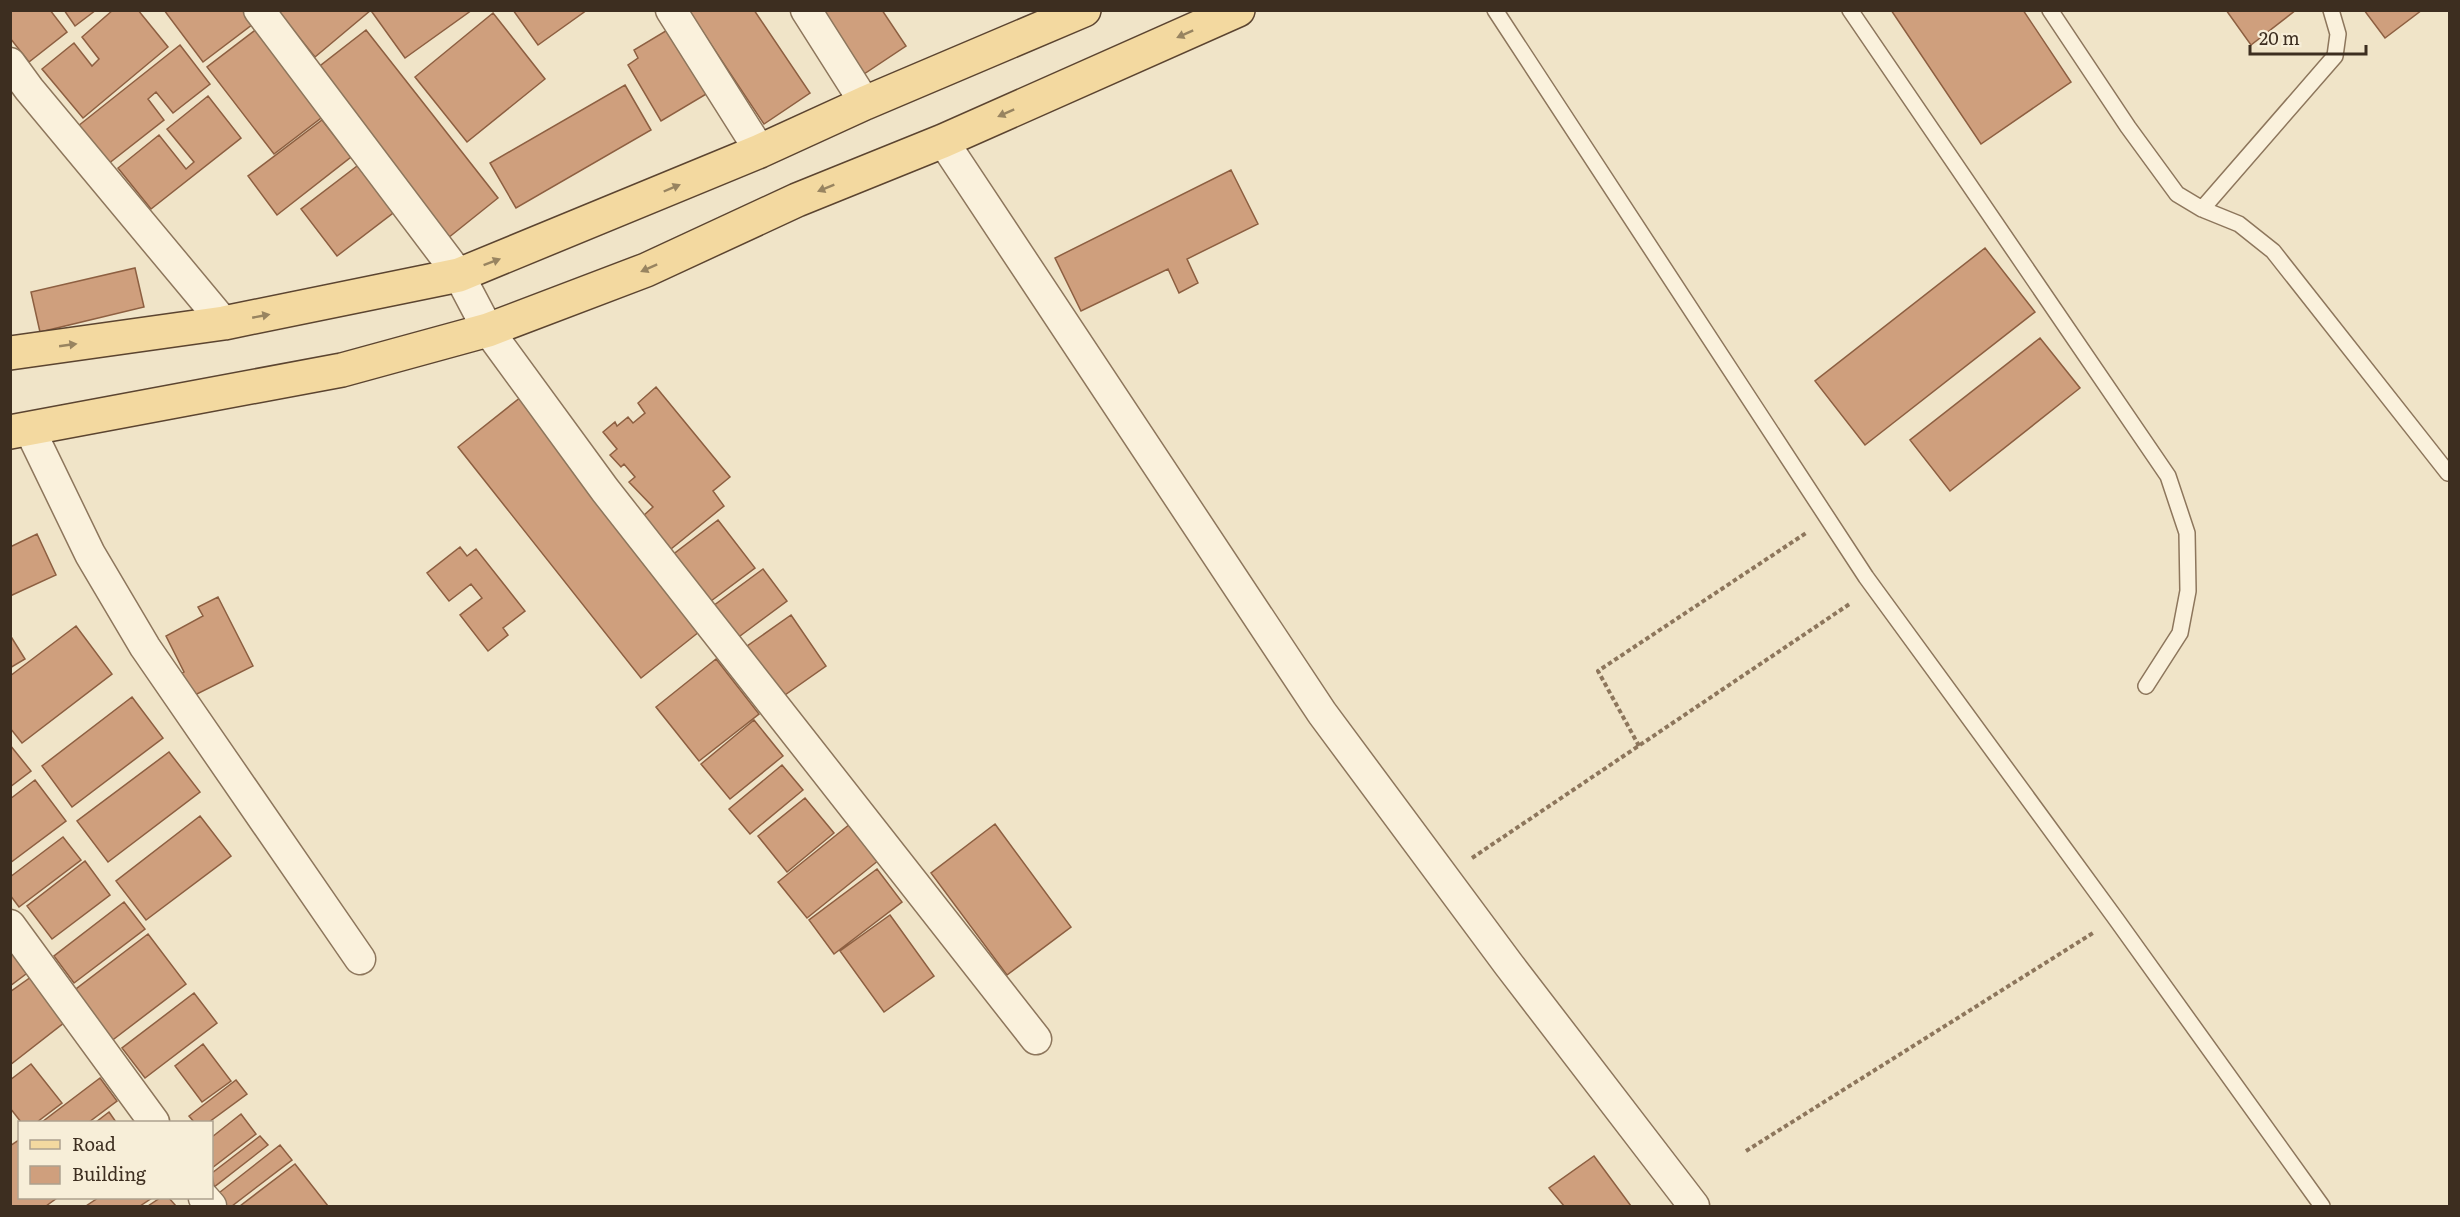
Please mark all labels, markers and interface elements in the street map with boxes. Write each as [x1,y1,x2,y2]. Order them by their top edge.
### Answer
scale bar [2250,18,2366,56]
text: 20 m [2259,24,2300,51]
one-way arrow [1175,29,1193,39]
one-way arrow [997,108,1015,118]
one-way arrow [663,183,681,192]
one-way arrow [817,183,835,193]
one-way arrow [483,257,501,267]
one-way arrow [639,263,657,273]
one-way arrow [252,311,271,320]
one-way arrow [59,340,78,349]
legend [18,1121,213,1199]
text: Road [72,1130,116,1157]
text: Building [72,1160,147,1187]

